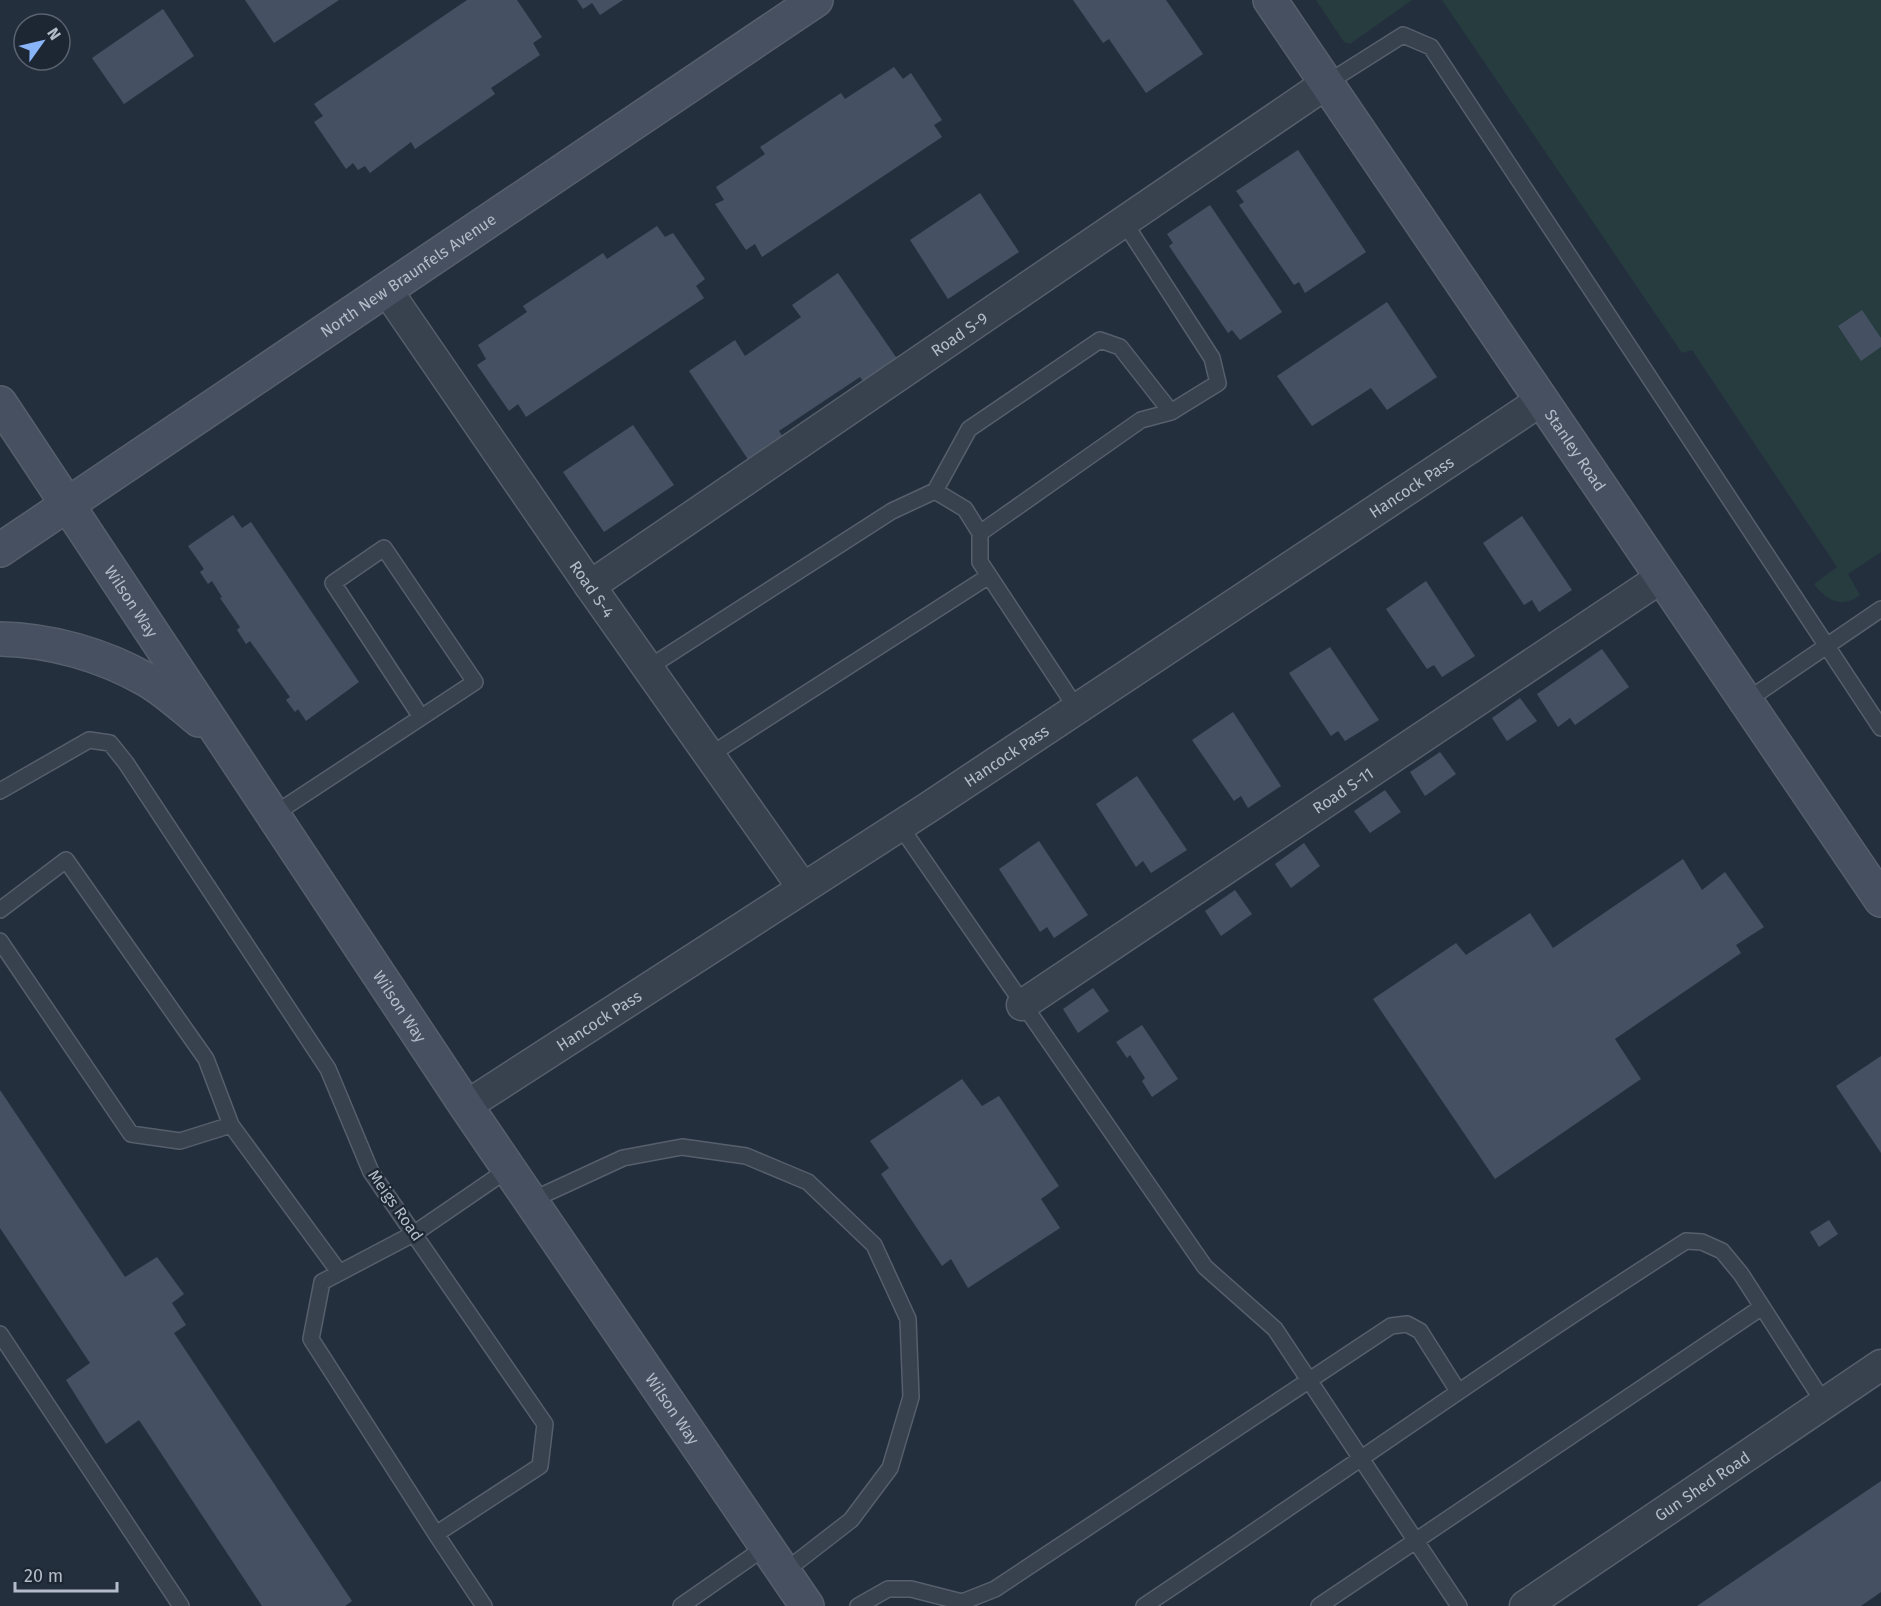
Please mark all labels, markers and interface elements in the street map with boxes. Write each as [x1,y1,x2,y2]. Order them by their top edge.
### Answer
north arrow [12,12,72,72]
text: N [43,24,65,44]
street label: North New Braunfels Avenue [317,210,500,341]
street label: Road S-9 [927,308,992,360]
street label: Stanley Road [1541,406,1610,495]
street label: Hancock Pass [1366,452,1457,522]
street label: Road S-4 [566,557,618,622]
street label: Wilson Way [101,562,162,641]
street label: Hancock Pass [961,721,1053,791]
street label: Road S-11 [1309,764,1377,818]
street label: Wilson Way [369,967,430,1046]
street label: Hancock Pass [553,986,645,1055]
street label: Meigs Road [364,1166,427,1245]
street label: Wilson Way [641,1370,703,1448]
street label: Gun Shed Road [1651,1448,1754,1525]
scale bar [15,1555,117,1593]
text: 20 m [24,1565,63,1587]

